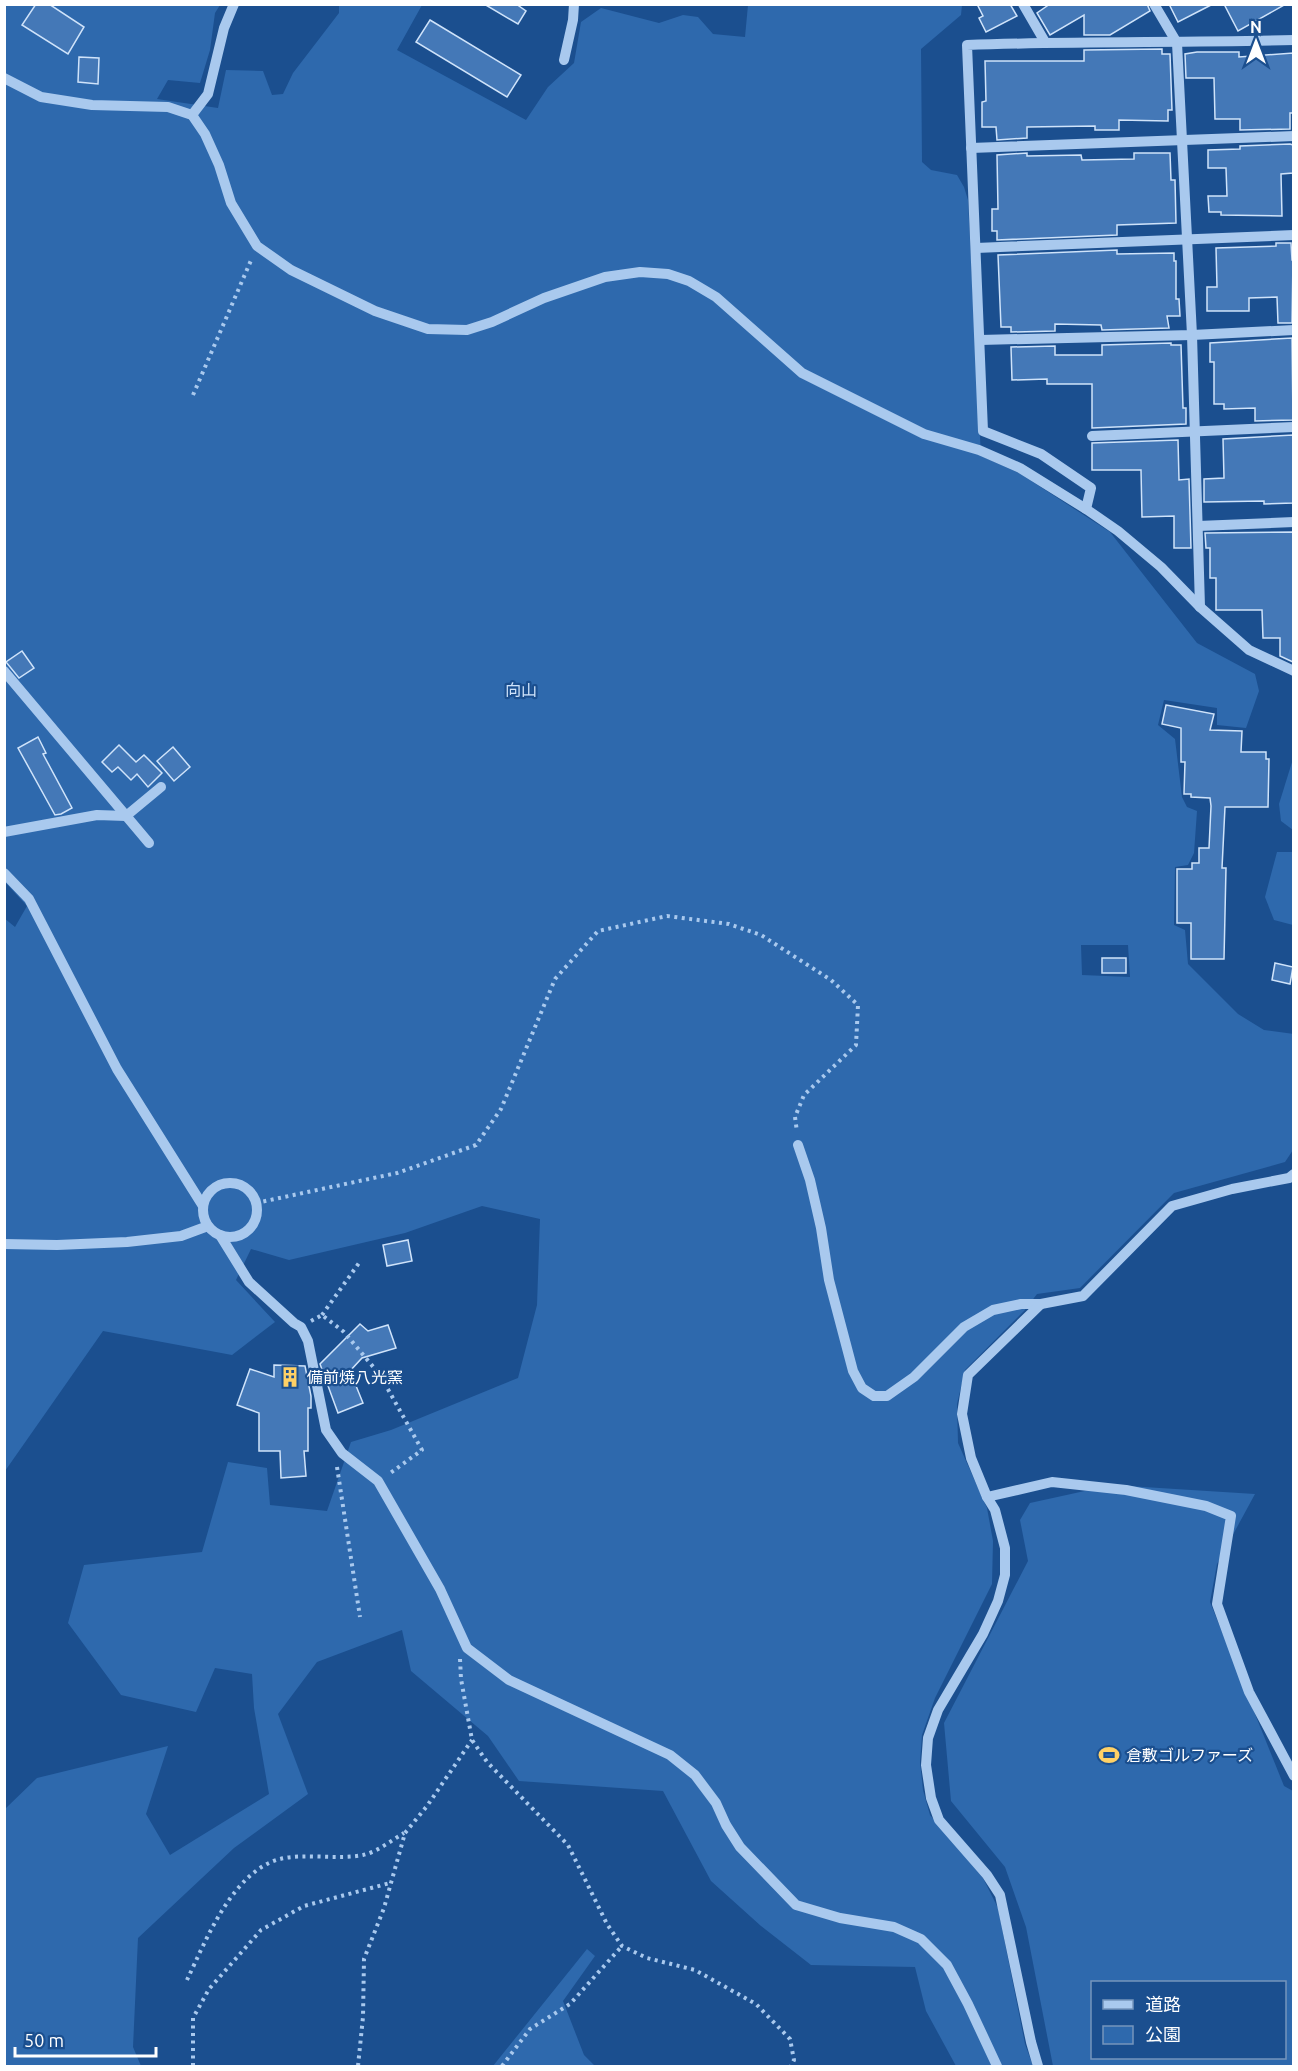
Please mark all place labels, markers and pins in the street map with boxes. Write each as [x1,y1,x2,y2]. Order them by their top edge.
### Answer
building icon: 備前焼八光窯 [278,1365,302,1389]
place label: 備前焼八光窯 [307,1368,403,1386]
sports icon: 倉敷ゴルファーズ [1097,1743,1121,1767]
place label: 倉敷ゴルファーズ [1126,1746,1253,1764]

